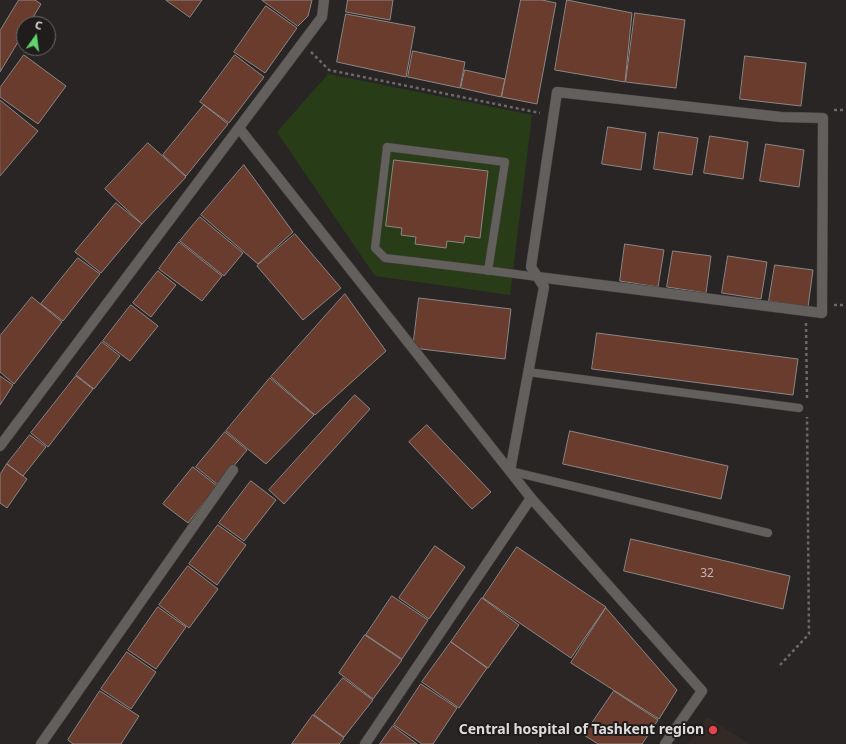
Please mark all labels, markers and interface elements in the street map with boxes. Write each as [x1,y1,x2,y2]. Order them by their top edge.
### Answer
north arrow [16,16,56,56]
text: С [34,17,44,33]
house number: 32 [700,567,714,581]
place label: Central hospital of Tashkent region [459,722,704,738]
marker: Central hospital of Tashkent region [707,724,719,736]

